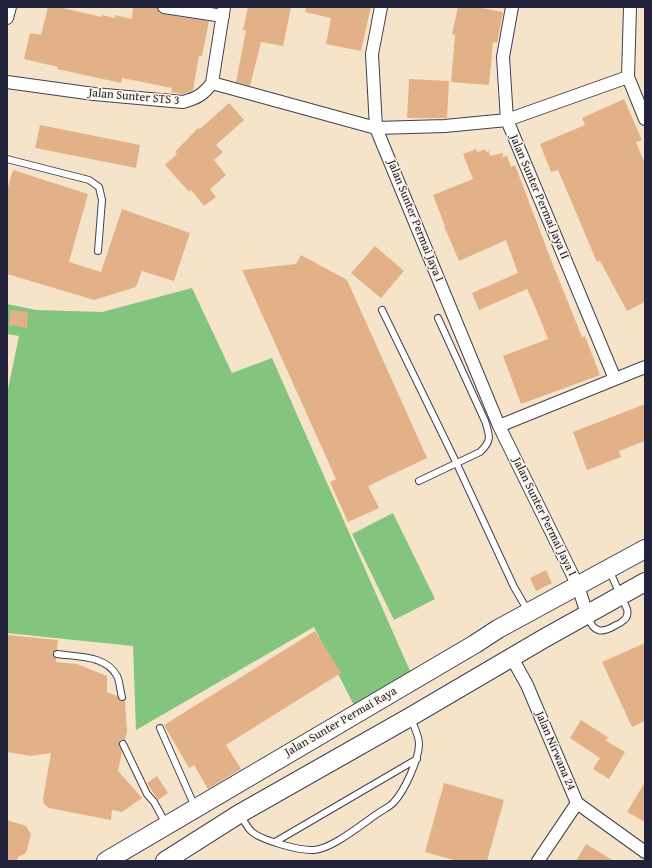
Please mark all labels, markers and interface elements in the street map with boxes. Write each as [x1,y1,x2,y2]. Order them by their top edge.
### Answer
street label: Jalan Sunter STS 3 [88,86,180,108]
street label: Jalan Sunter Permai Jaya II [506,133,572,261]
street label: Jalan Sunter Permai Jaya I [384,158,446,284]
street label: Jalan Sunter Permai Jaya I [509,455,579,579]
street label: Jalan Sunter Permai Raya [282,684,400,760]
street label: Jalan Nirwana 24 [532,709,578,793]

